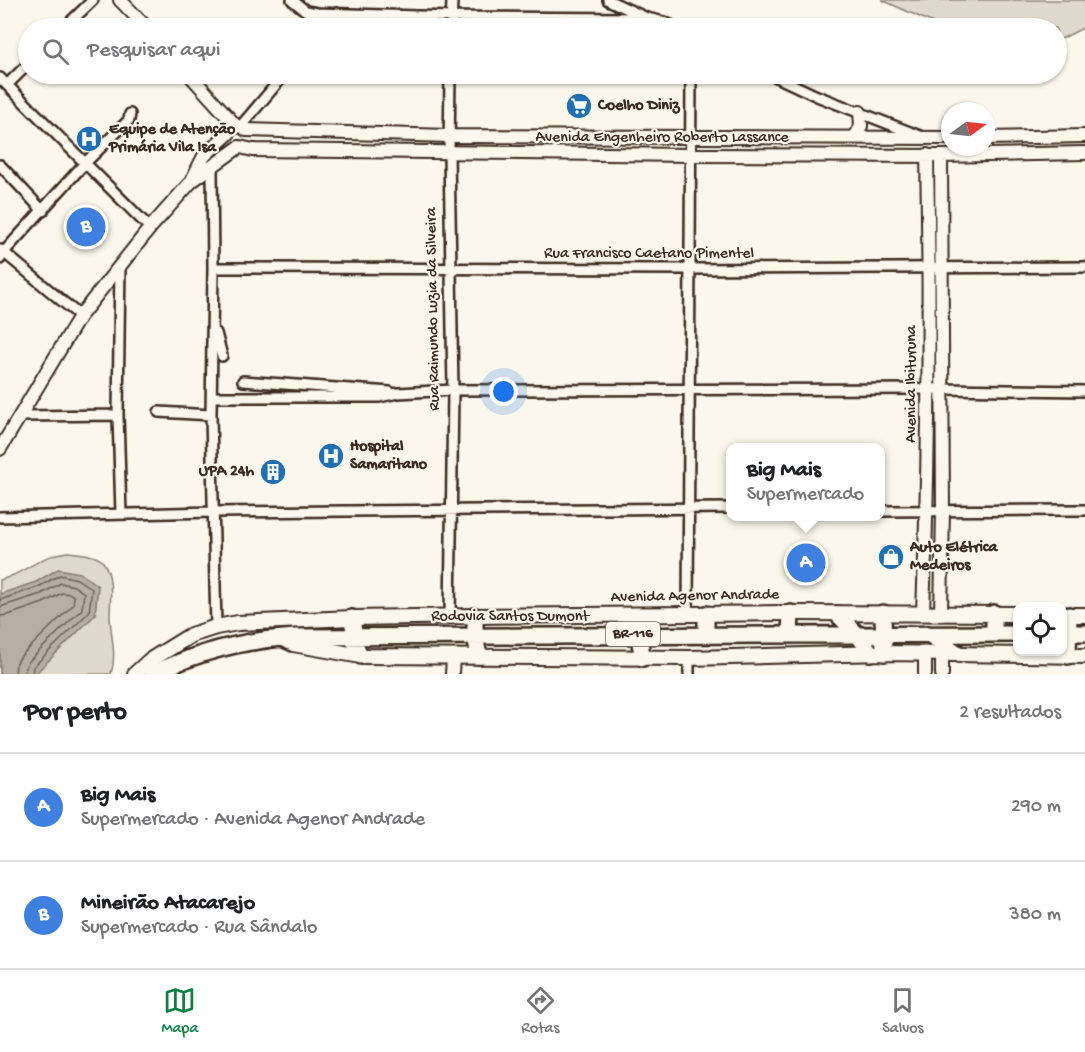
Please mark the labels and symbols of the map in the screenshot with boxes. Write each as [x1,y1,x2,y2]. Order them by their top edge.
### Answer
supermarket icon: Coelho Diniz [564,91,594,121]
place label: Coelho Diniz [597,97,680,116]
north arrow [941,102,995,156]
place label: Equipe de Atenção Primária Vila Isa [108,121,236,158]
hospital icon: Equipe de Atenção Primária Vila Isa [74,124,104,154]
street label: Avenida Engenheiro Roberto Lassance [536,129,789,148]
pin: B [66,204,106,250]
street label: Rua Raimundo Luzia da Silveira [423,206,445,411]
street label: Rua Francisco Caetano Pimentel [544,245,754,264]
street label: Avenida Ibituruna [903,324,922,443]
your location [489,377,518,406]
place label: Hospital Samaritano [350,438,428,475]
hospital icon: Hospital Samaritano [316,441,346,471]
building icon: UPA 24h [258,457,288,487]
place label: UPA 24h [199,463,254,482]
place label: Auto Elétrica Medeiros [909,539,998,576]
pin: A [786,540,826,586]
shop icon: Auto Elétrica Medeiros [876,542,906,572]
street label: Avenida Agenor Andrade [611,586,780,608]
street label: Rodovia Santos Dumont [431,608,590,627]
road number: BR-116 [606,622,660,646]

